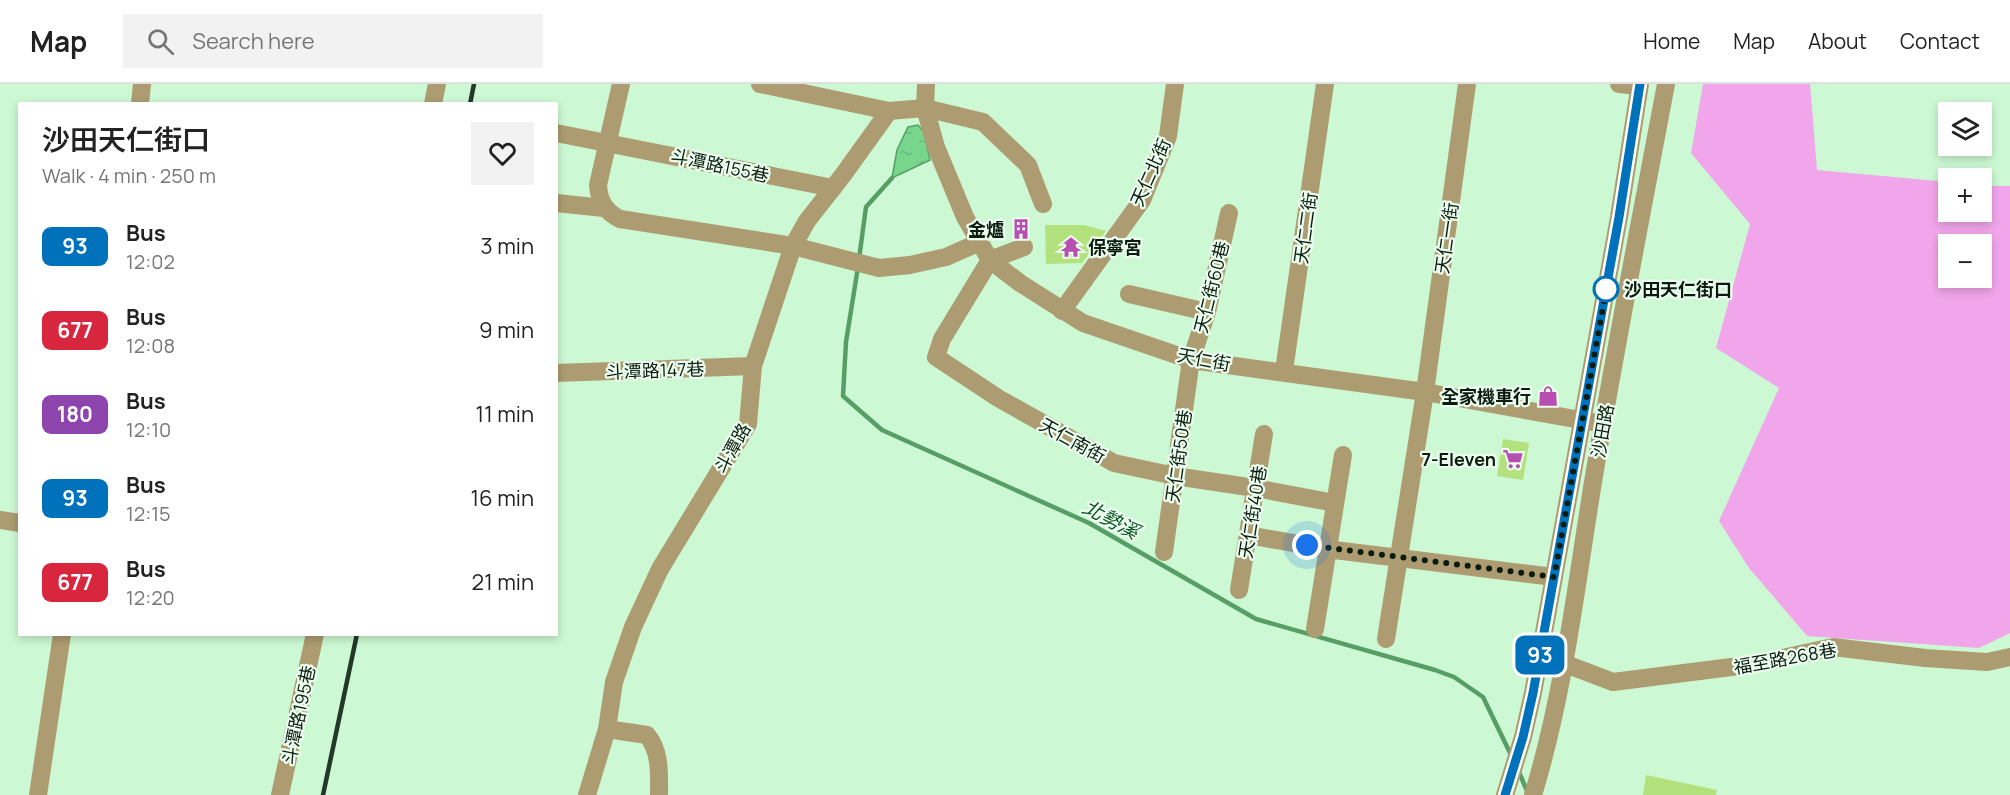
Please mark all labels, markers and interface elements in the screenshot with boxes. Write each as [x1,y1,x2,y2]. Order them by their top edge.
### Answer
search box [123,14,543,68]
text: Map [30,22,87,60]
icon: search [144,25,177,58]
text: Search here [192,26,315,56]
text: Home [1643,27,1700,55]
text: Map [1733,27,1775,55]
text: About [1808,27,1867,55]
text: Contact [1900,27,1980,55]
map controls [1938,102,1992,288]
button: layers [1938,102,1992,156]
text: 沙田天仁街口 [42,120,210,158]
button: heart [471,122,534,185]
street label: 天仁北街 [1124,134,1176,210]
street label: 斗潭路155巷 [669,143,771,187]
text: Walk · 4 min · 250 m [42,162,216,189]
button: + [1938,168,1992,222]
street label: 天仁二街 [1288,191,1322,265]
street label: 天仁一街 [1429,201,1463,275]
place label: 金爐 [968,217,1004,241]
building icon: 金爐 [1009,217,1033,241]
text: Bus [126,218,166,248]
text: 3 min [481,231,534,261]
text: 93 [62,232,88,260]
button: − [1938,234,1992,288]
temple icon: 保寧宮 [1059,235,1083,259]
place label: 保寧宮 [1088,235,1142,259]
street label: 天仁街60巷 [1188,238,1234,336]
text: 12:02 [126,248,175,275]
marker: 沙田天仁街口 [1593,276,1619,302]
place label: 沙田天仁街口 [1624,277,1732,301]
text: Bus [126,302,166,332]
text: 9 min [479,315,534,345]
text: 677 [57,316,93,344]
text: 12:08 [126,332,175,359]
street label: 天仁街 [1175,342,1233,376]
street label: 斗潭路147巷 [605,356,705,384]
place label: 全家機車行 [1441,384,1531,408]
shop icon: 全家機車行 [1536,384,1560,408]
text: Bus [126,386,166,416]
text: 11 min [476,399,534,429]
text: 180 [57,400,93,428]
street label: 沙田路 [1585,402,1619,460]
street label: 天仁街50巷 [1160,408,1196,504]
street label: 天仁南街 [1036,412,1110,468]
text: 12:10 [126,416,171,443]
street label: 斗潭路 [708,419,756,477]
place label: 7-Eleven [1421,447,1496,471]
supermarket icon: 7-Eleven [1501,447,1525,471]
street label: 天仁街40巷 [1233,464,1271,560]
text: Bus [126,470,166,500]
text: 16 min [471,483,534,513]
text: 93 [62,484,88,512]
water label: 北勢溪 [1078,493,1146,546]
text: 12:15 [126,500,171,527]
your location [1292,530,1322,560]
text: Bus [126,554,166,584]
text: 21 min [472,567,534,597]
text: 677 [57,568,93,596]
text: 12:20 [126,584,175,611]
line badge: 93 [1513,636,1567,674]
street label: 福至路268巷 [1732,637,1838,679]
text: 93 [1527,641,1553,669]
street label: 斗潭路195巷 [276,663,320,767]

